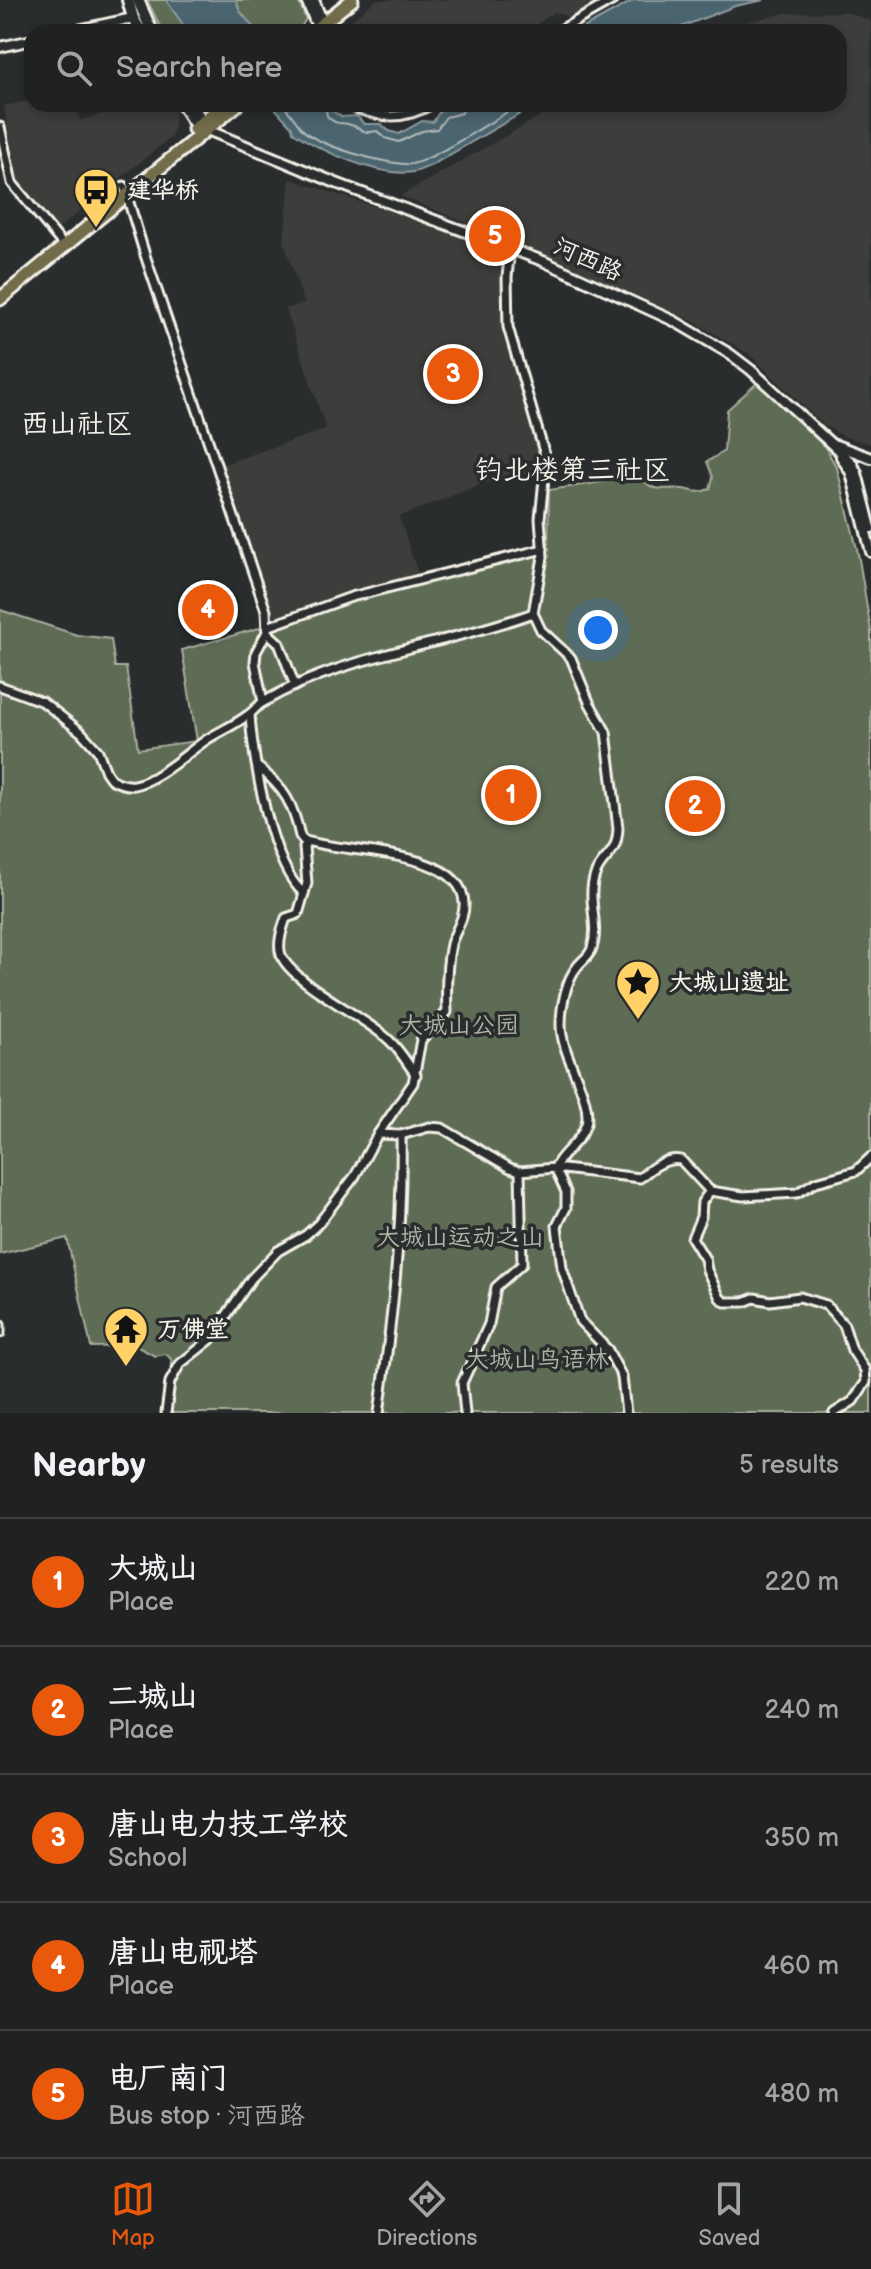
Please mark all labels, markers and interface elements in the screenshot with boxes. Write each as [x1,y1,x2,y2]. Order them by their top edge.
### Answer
search box [24,24,847,112]
icon: search [52,46,96,90]
text: Search here [116,50,282,86]
bus stop icon: 建华桥 [72,166,120,229]
place label: 建华桥 [127,176,199,205]
pin: 5 [469,206,521,266]
street label: 河西路 [549,232,627,287]
pin: 3 [427,344,479,404]
district label: 西山社区 [21,408,133,441]
district label: 钓北楼第三社区 [475,454,671,487]
pin: 4 [182,580,234,640]
your location [578,610,618,650]
pin: 1 [485,765,537,825]
pin: 2 [669,776,721,836]
place icon: 大城山遗址 [614,958,662,1021]
place label: 大城山遗址 [669,968,789,997]
park label: 大城山公园 [399,1011,519,1040]
park label: 大城山运动之山 [376,1223,544,1252]
temple icon: 万佛堂 [102,1305,150,1368]
place label: 万佛堂 [157,1315,229,1344]
park label: 大城山鸟语林 [465,1345,609,1374]
text: Nearby [32,1445,146,1486]
text: 5 results [739,1450,839,1481]
text: 大城山 [108,1551,198,1587]
text: 1 [53,1567,63,1598]
text: 220 m [765,1567,839,1598]
text: Place [108,1587,174,1618]
text: 二城山 [108,1679,198,1715]
text: 2 [50,1695,66,1726]
text: 240 m [764,1695,839,1726]
text: Place [108,1715,174,1746]
text: 唐山电力技工学校 [108,1807,348,1843]
text: 3 [50,1823,66,1854]
text: 350 m [764,1823,839,1854]
text: School [108,1843,187,1874]
text: 唐山电视塔 [108,1935,258,1971]
text: 4 [50,1951,66,1982]
text: 460 m [763,1951,839,1982]
text: Place [108,1971,174,2002]
text: 电厂南门 [108,2061,228,2097]
text: 5 [50,2079,66,2110]
text: 480 m [764,2079,839,2110]
text: Bus stop · 河西路 [108,2101,305,2132]
tab: Map [111,2177,155,2252]
tab: Directions [376,2177,477,2252]
tab: Saved [699,2177,760,2252]

